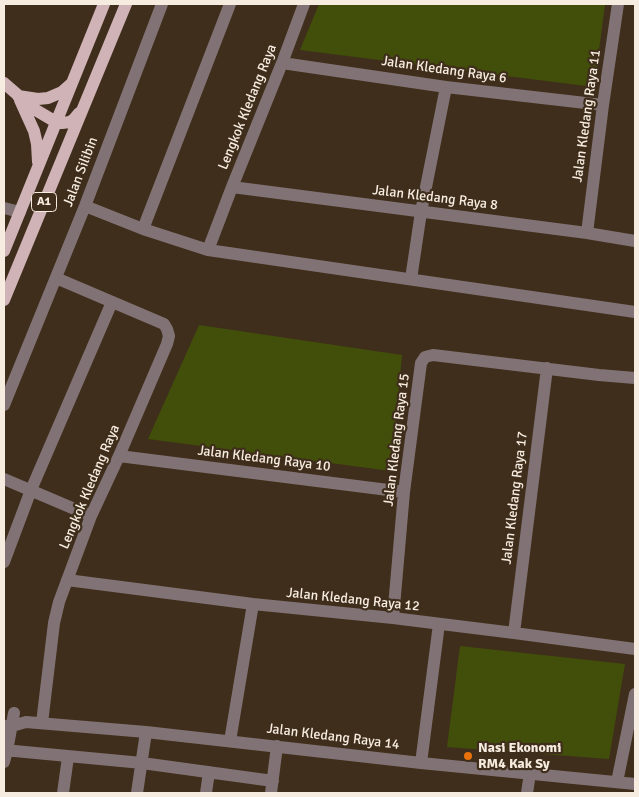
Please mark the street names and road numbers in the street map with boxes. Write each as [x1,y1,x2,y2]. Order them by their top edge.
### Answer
street label: Lengkok Kledang Raya [215,42,281,172]
street label: Jalan Kledang Raya 11 [569,49,605,183]
street label: Jalan Kledang Raya 6 [380,53,508,87]
street label: Jalan Silibin [60,135,102,209]
street label: Jalan Kledang Raya 8 [371,182,499,214]
road number: A1 [32,192,56,212]
street label: Jalan Kledang Raya 15 [381,373,413,507]
street label: Lengkok Kledang Raya [56,422,124,552]
street label: Jalan Kledang Raya 17 [499,431,531,565]
street label: Jalan Kledang Raya 10 [197,443,331,475]
street label: Jalan Kledang Raya 12 [286,585,420,615]
street label: Jalan Kledang Raya 14 [266,721,400,753]

